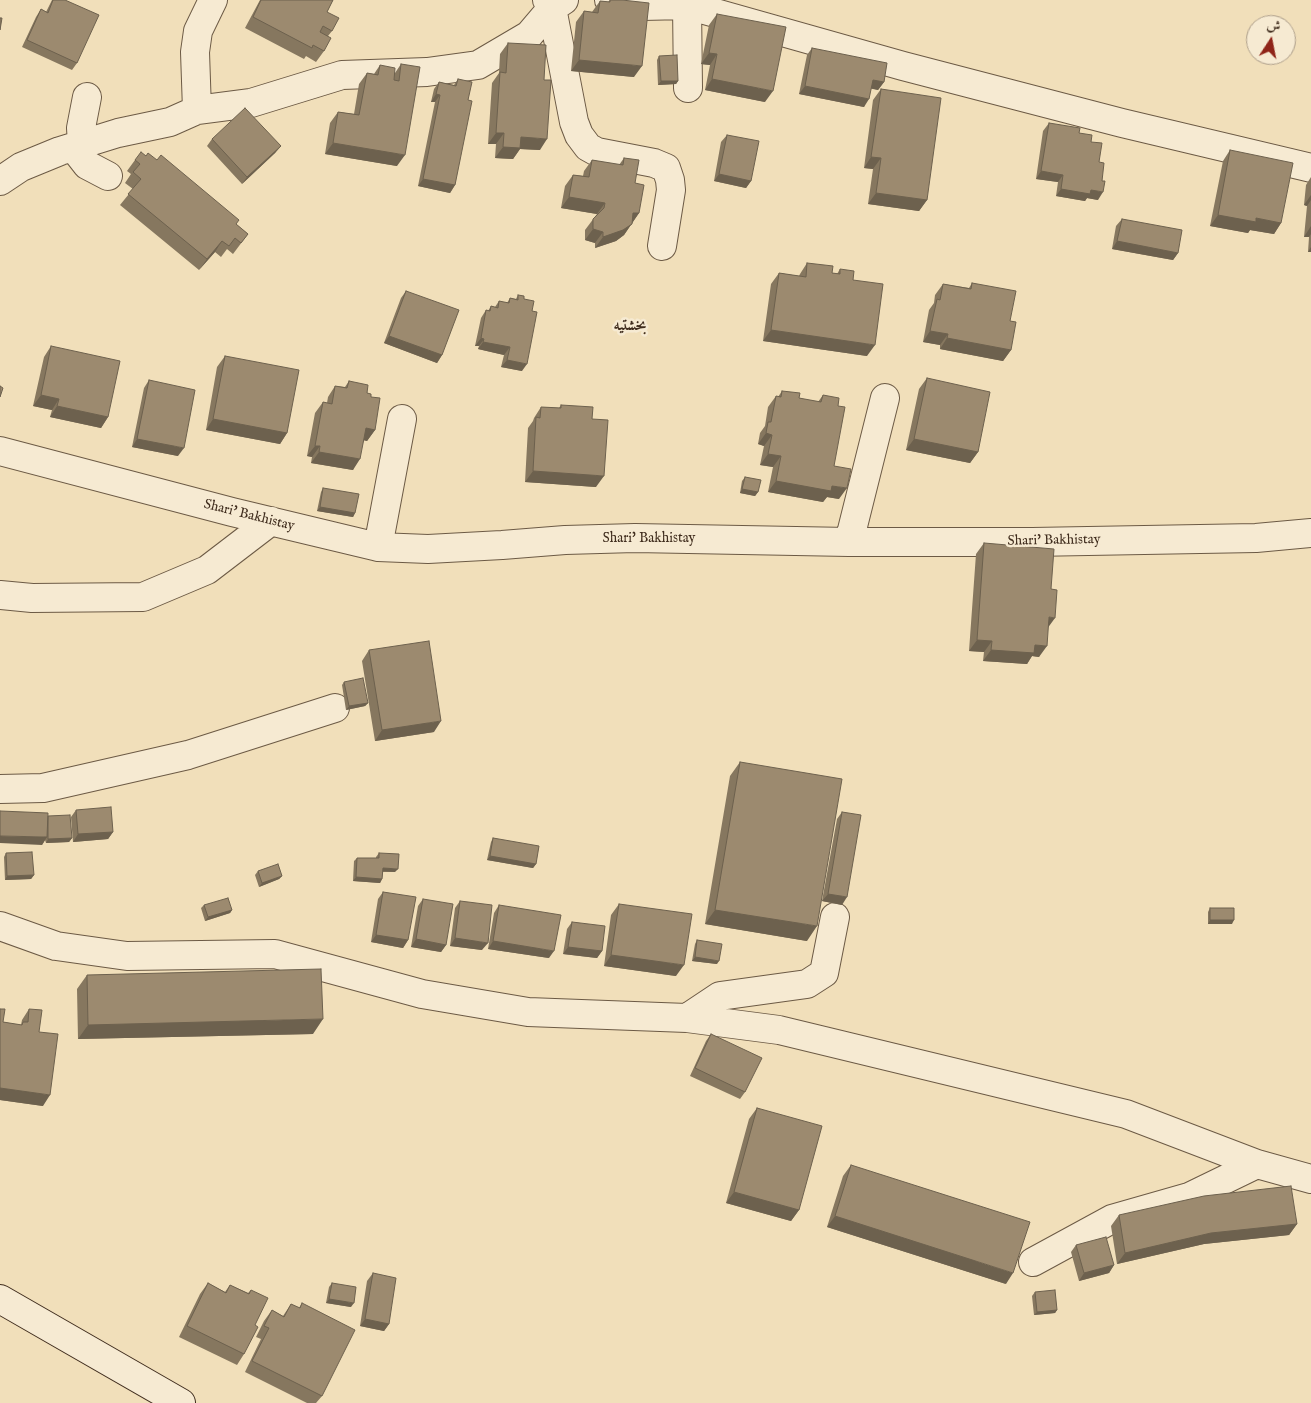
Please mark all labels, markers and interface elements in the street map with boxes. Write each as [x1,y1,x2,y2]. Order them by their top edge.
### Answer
north arrow [1246,15,1296,65]
text: ش [1265,16,1282,36]
district label: بخشتيه [613,317,647,337]
street label: Shari' Bakhistay [202,497,296,535]
street label: Shari' Bakhistay [603,531,695,547]
street label: Shari' Bakhistay [1007,532,1101,550]

